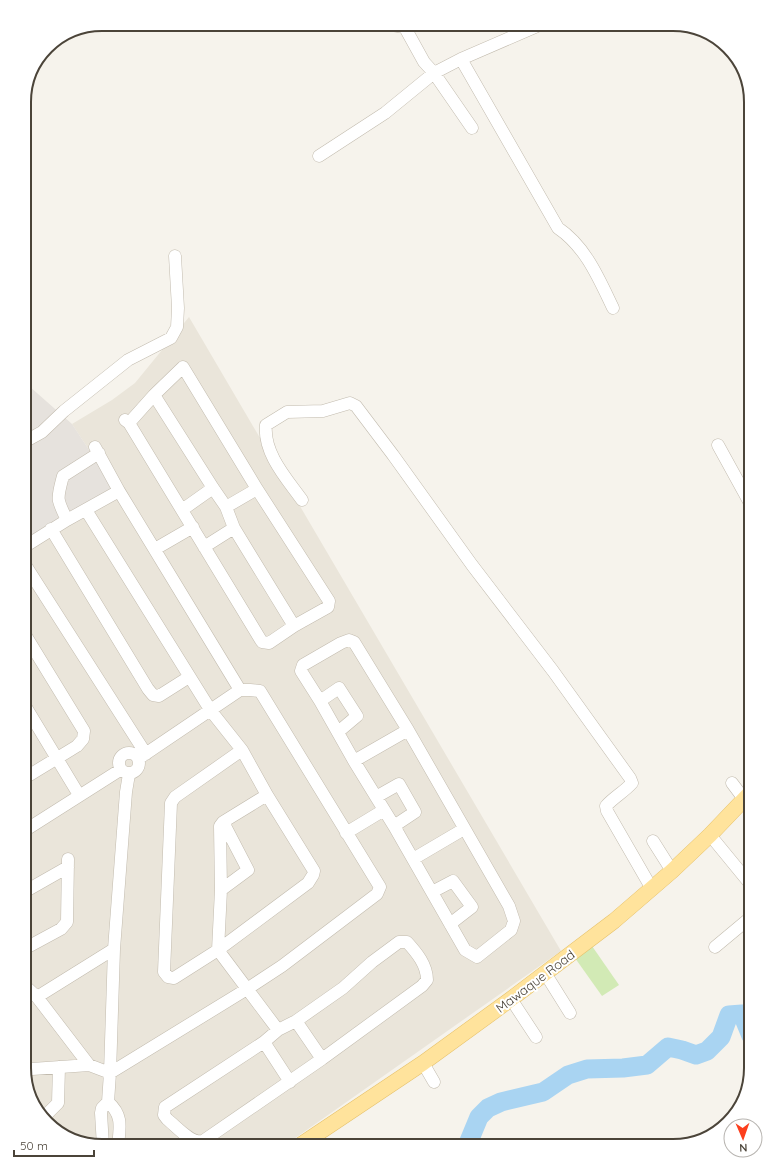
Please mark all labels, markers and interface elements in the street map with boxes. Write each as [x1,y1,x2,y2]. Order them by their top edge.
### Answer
street label: Mawaque Road [492,946,578,1016]
north arrow [723,1118,763,1158]
scale bar [14,1132,94,1158]
text: 50 m [20,1138,48,1153]
text: N [739,1141,748,1155]

